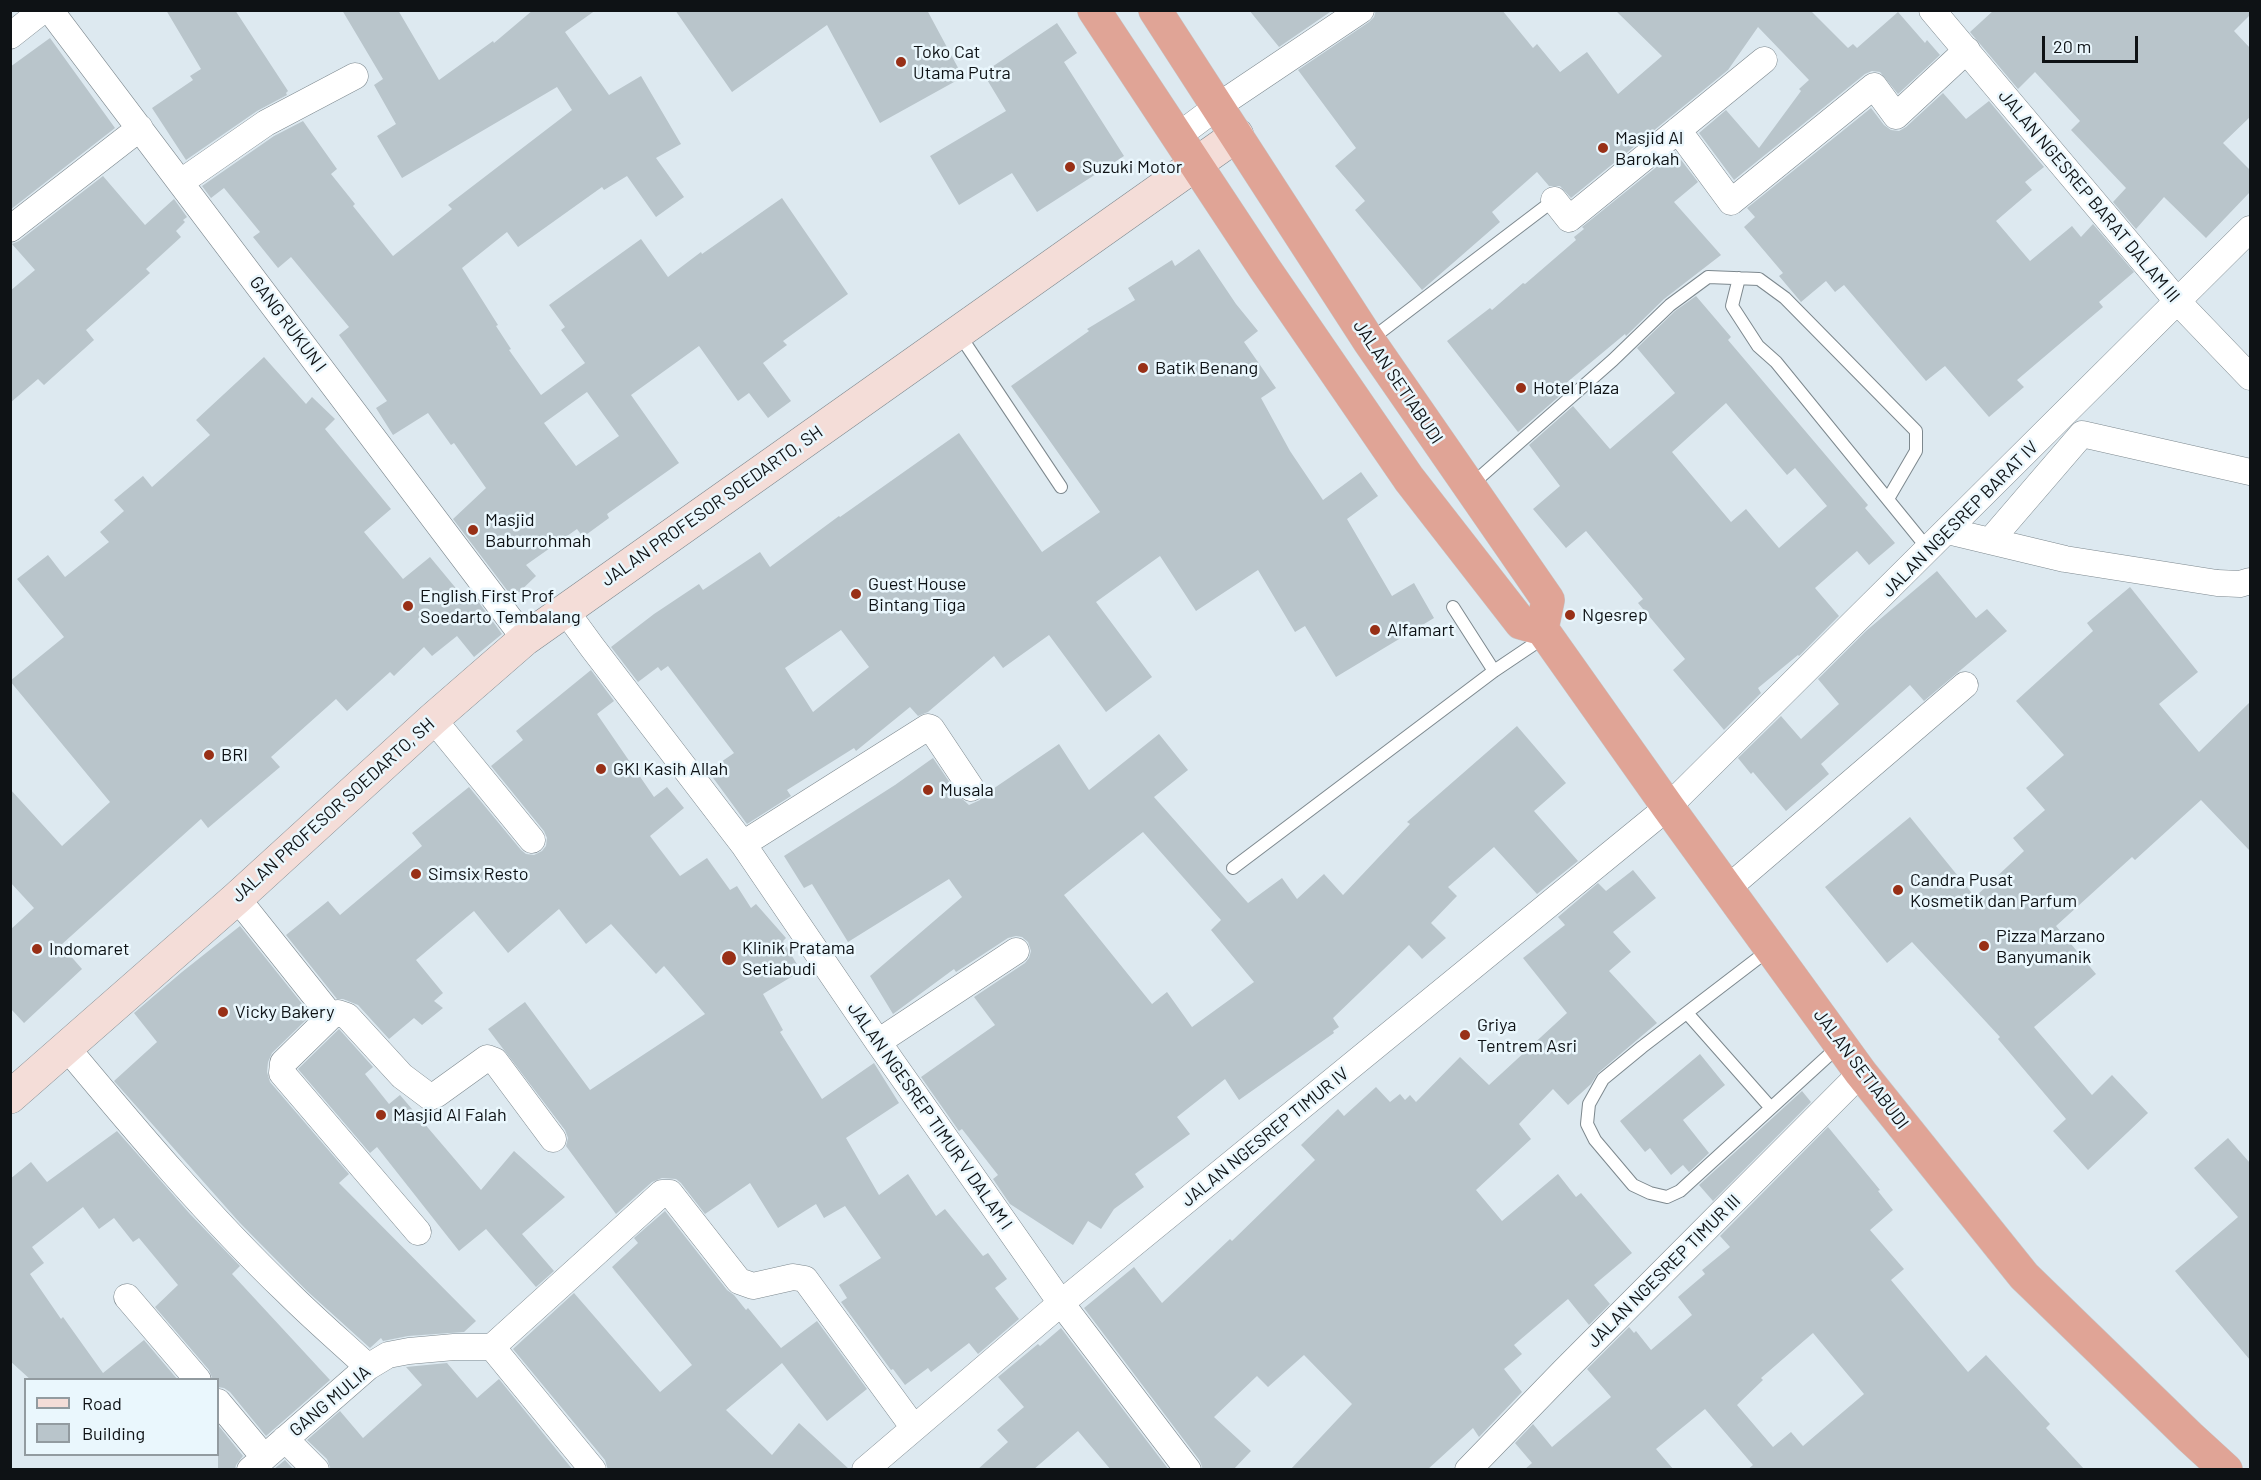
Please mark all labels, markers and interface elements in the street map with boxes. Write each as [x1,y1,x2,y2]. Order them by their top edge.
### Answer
scale bar [2045,24,2141,62]
text: 20 m [2053,35,2091,57]
place label: Toko Cat Utama Putra [913,41,1011,84]
marker: Toko Cat Utama Putra [894,55,908,69]
street label: JALAN NGESREP BARAT DALAM III [1994,85,2184,307]
place label: Masjid Al Barokah [1615,127,1683,170]
marker: Masjid Al Barokah [1596,141,1610,155]
place label: Suzuki Motor [1082,156,1182,178]
marker: Suzuki Motor [1063,160,1077,174]
street label: GANG RUKUN I [245,272,331,376]
street label: JALAN SETIABUDI [1349,316,1447,448]
place label: Batik Benang [1155,357,1258,379]
marker: Batik Benang [1136,361,1150,375]
place label: Hotel Plaza [1533,377,1619,399]
marker: Hotel Plaza [1514,381,1528,395]
street label: JALAN PROFESOR SOEDARTO, SH [597,421,827,591]
street label: JALAN NGESREP BARAT IV [1877,436,2043,602]
place label: Masjid Baburrohmah [485,509,591,552]
marker: Masjid Baburrohmah [466,523,480,537]
place label: Guest House Bintang Tiga [868,573,966,616]
place label: English First Prof Soedarto Tembalang [420,585,581,628]
marker: Guest House Bintang Tiga [849,587,863,601]
marker: English First Prof Soedarto Tembalang [401,599,415,613]
place label: Ngesrep [1582,604,1648,626]
marker: Ngesrep [1563,608,1577,622]
place label: Alfamart [1387,619,1455,641]
marker: Alfamart [1368,623,1382,637]
street label: JALAN PROFESOR SOEDARTO, SH [227,713,439,907]
place label: BRI [221,744,248,766]
marker: BRI [202,748,216,762]
place label: GKI Kasih Allah [613,758,728,780]
marker: GKI Kasih Allah [594,762,608,776]
place label: Musala [940,779,994,801]
marker: Musala [921,783,935,797]
place label: Simsix Resto [428,863,529,885]
marker: Simsix Resto [409,867,423,881]
place label: Candra Pusat Kosmetik dan Parfum [1910,869,2077,912]
marker: Candra Pusat Kosmetik dan Parfum [1891,883,1905,897]
place label: Pizza Marzano Banyumanik [1996,925,2105,968]
place label: Klinik Pratama Setiabudi [742,937,855,980]
place label: Indomaret [49,938,129,960]
marker: Pizza Marzano Banyumanik [1977,939,1991,953]
marker: Indomaret [30,942,44,956]
marker: Klinik Pratama Setiabudi [720,949,738,967]
street label: JALAN NGESREP TIMUR V DALAM I [843,998,1017,1234]
place label: Vicky Bakery [235,1001,334,1023]
marker: Vicky Bakery [216,1005,230,1019]
street label: JALAN SETIABUDI [1809,1005,1913,1133]
place label: Griya Tentrem Asri [1477,1014,1577,1056]
marker: Griya Tentrem Asri [1458,1028,1472,1042]
street label: JALAN NGESREP TIMUR IV [1177,1063,1353,1211]
place label: Masjid Al Falah [393,1104,507,1126]
marker: Masjid Al Falah [374,1108,388,1122]
street label: JALAN NGESREP TIMUR III [1583,1190,1745,1352]
street label: GANG MULIA [285,1361,375,1441]
legend [24,1378,219,1456]
text: Road [82,1392,122,1414]
text: Building [82,1422,145,1444]

